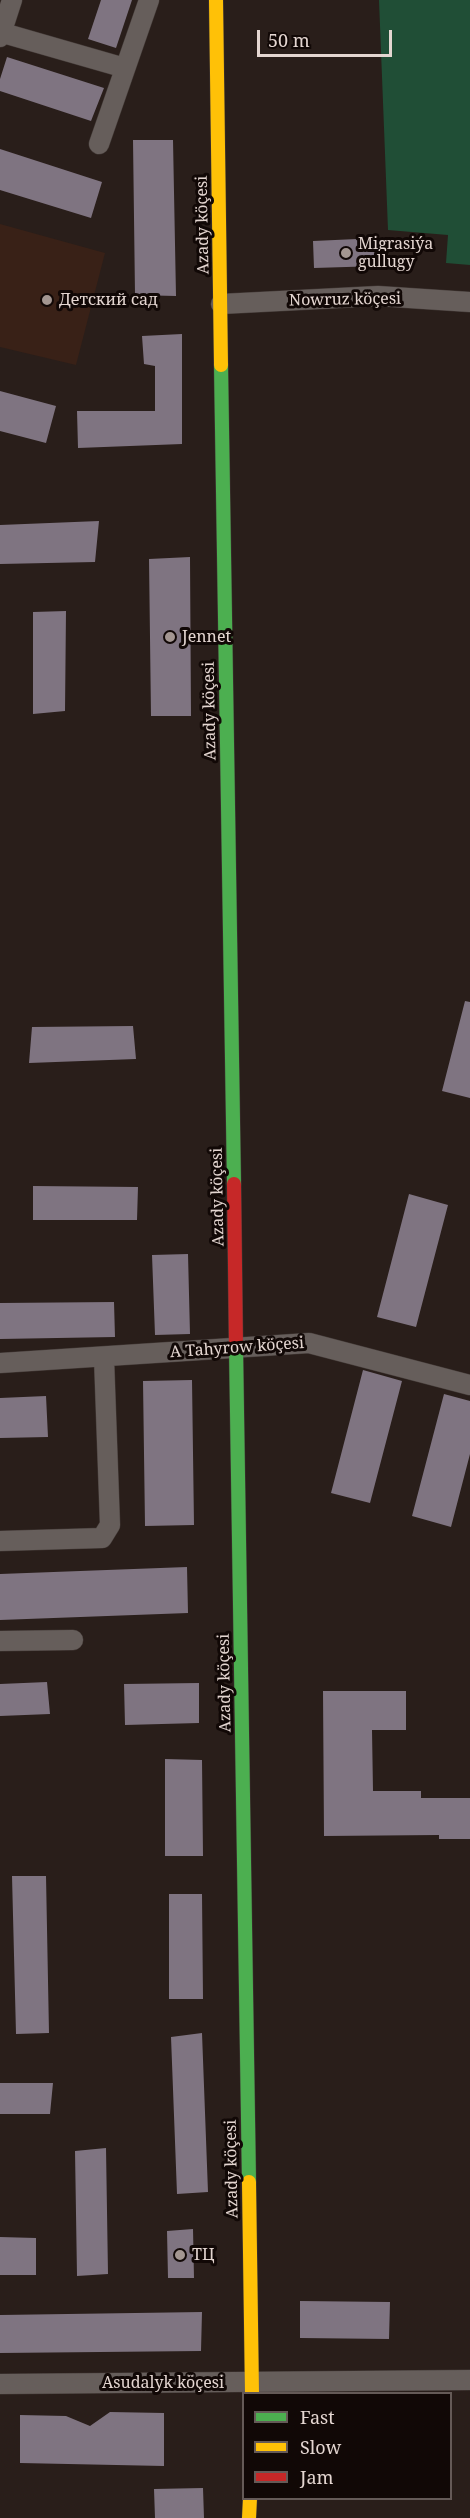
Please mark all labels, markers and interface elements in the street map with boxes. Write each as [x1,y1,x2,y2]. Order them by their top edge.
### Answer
scale bar [260,18,395,56]
text: 50 m [268,28,310,52]
street label: Azady köçesi [193,176,213,274]
place label: Migrasiýa gullugy [358,234,433,272]
marker: Migrasiýa gullugy [339,246,353,260]
street label: Nowruz köçesi [289,289,401,311]
place label: Детский сад [59,290,158,310]
marker: Детский сад [40,293,54,307]
place label: Jennet [182,627,231,647]
marker: Jennet [163,630,177,644]
street label: Azady köçesi [200,662,220,760]
street label: Azady köçesi [208,1148,228,1246]
street label: A Tahyrow köçesi [169,1334,305,1362]
street label: Azady köçesi [215,1634,235,1732]
street label: Azady köçesi [222,2120,242,2218]
place label: ТЦ [192,2245,215,2265]
marker: ТЦ [173,2248,187,2262]
street label: Asudalyk köçesi [102,2373,224,2393]
legend [242,2392,452,2500]
text: Fast [300,2405,335,2429]
text: Slow [300,2435,341,2459]
text: Jam [300,2465,334,2489]

